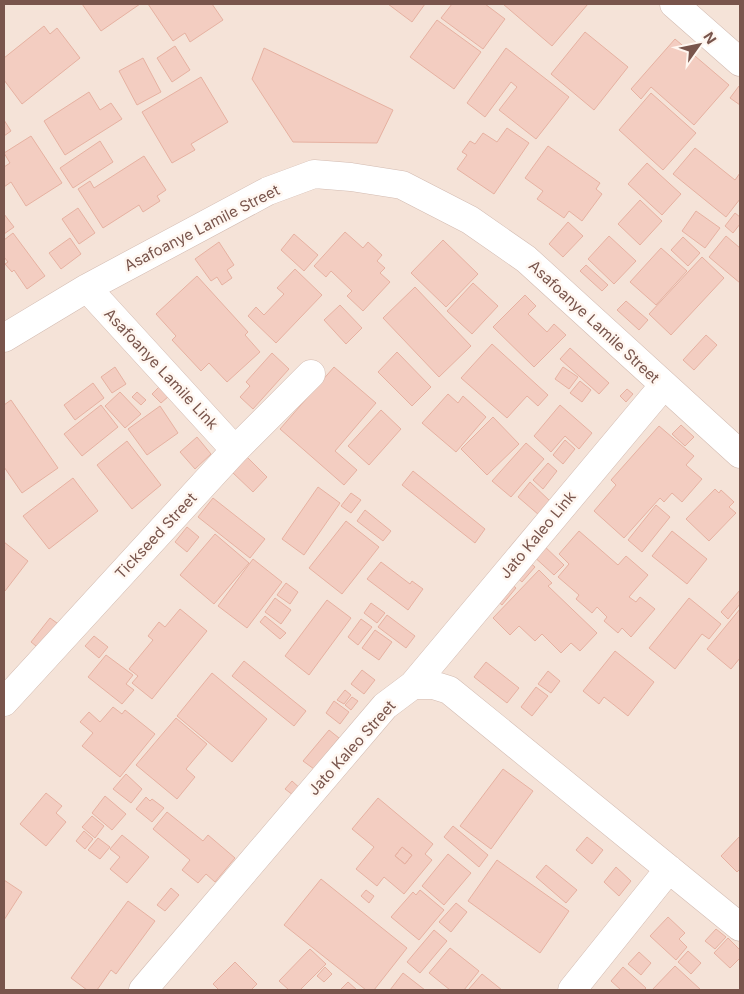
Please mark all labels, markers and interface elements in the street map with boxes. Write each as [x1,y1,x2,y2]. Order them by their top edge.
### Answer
north arrow [674,20,724,70]
text: N [700,29,720,47]
street label: Asafoanye Lamile Street [121,180,283,275]
street label: Asafoanye Lamile Street [525,256,664,387]
street label: Asafoanye Lamile Link [100,304,223,434]
street label: Jato Kaleo Link [496,487,580,582]
street label: Tickseed Street [111,488,201,583]
street label: Jato Kaleo Street [304,696,399,799]

